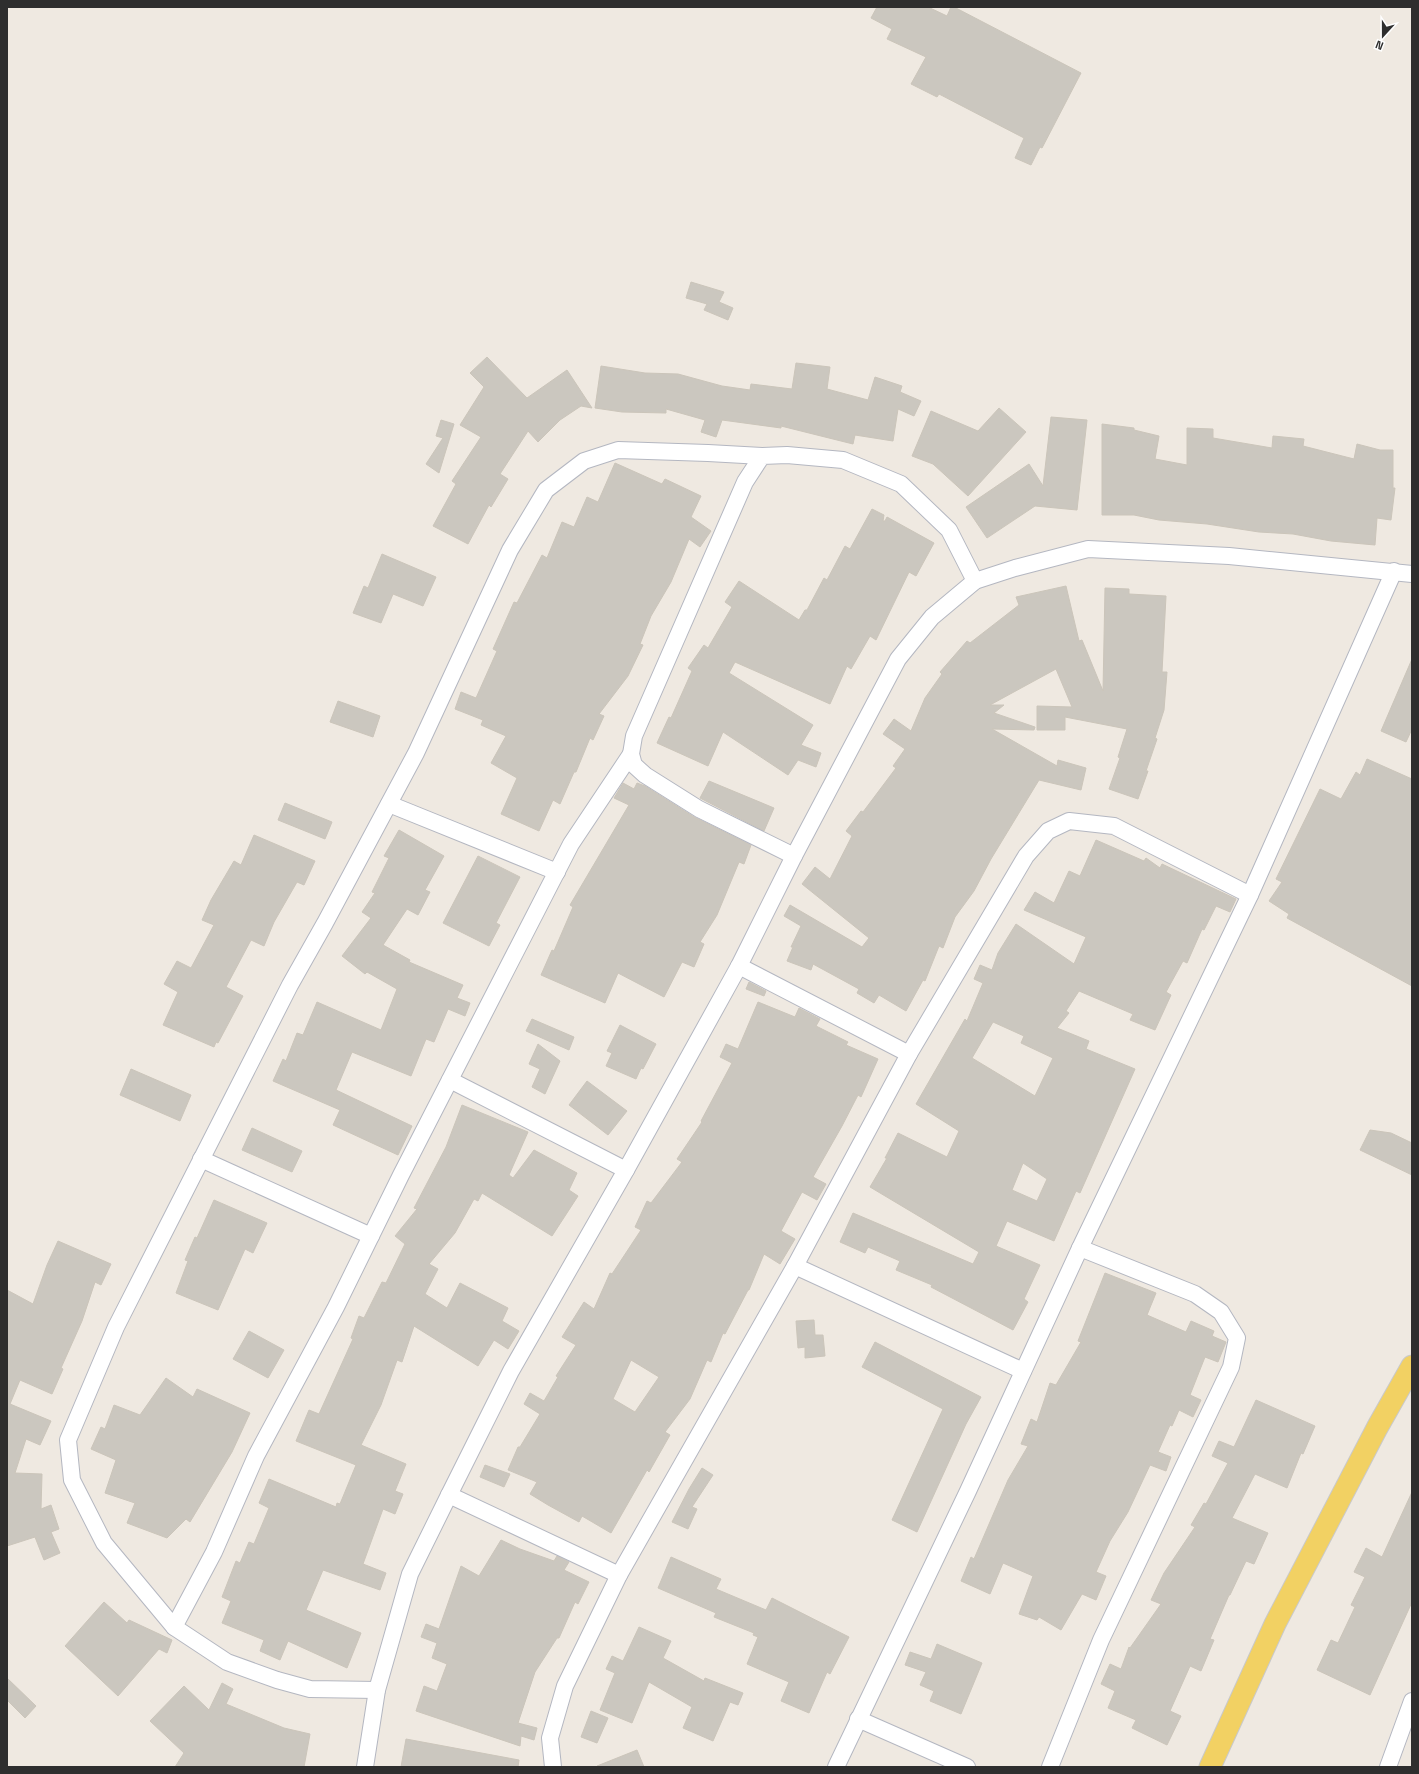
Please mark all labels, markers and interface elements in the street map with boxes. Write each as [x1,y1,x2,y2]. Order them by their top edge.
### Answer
north arrow [1363,16,1403,56]
text: N [1373,37,1385,53]

